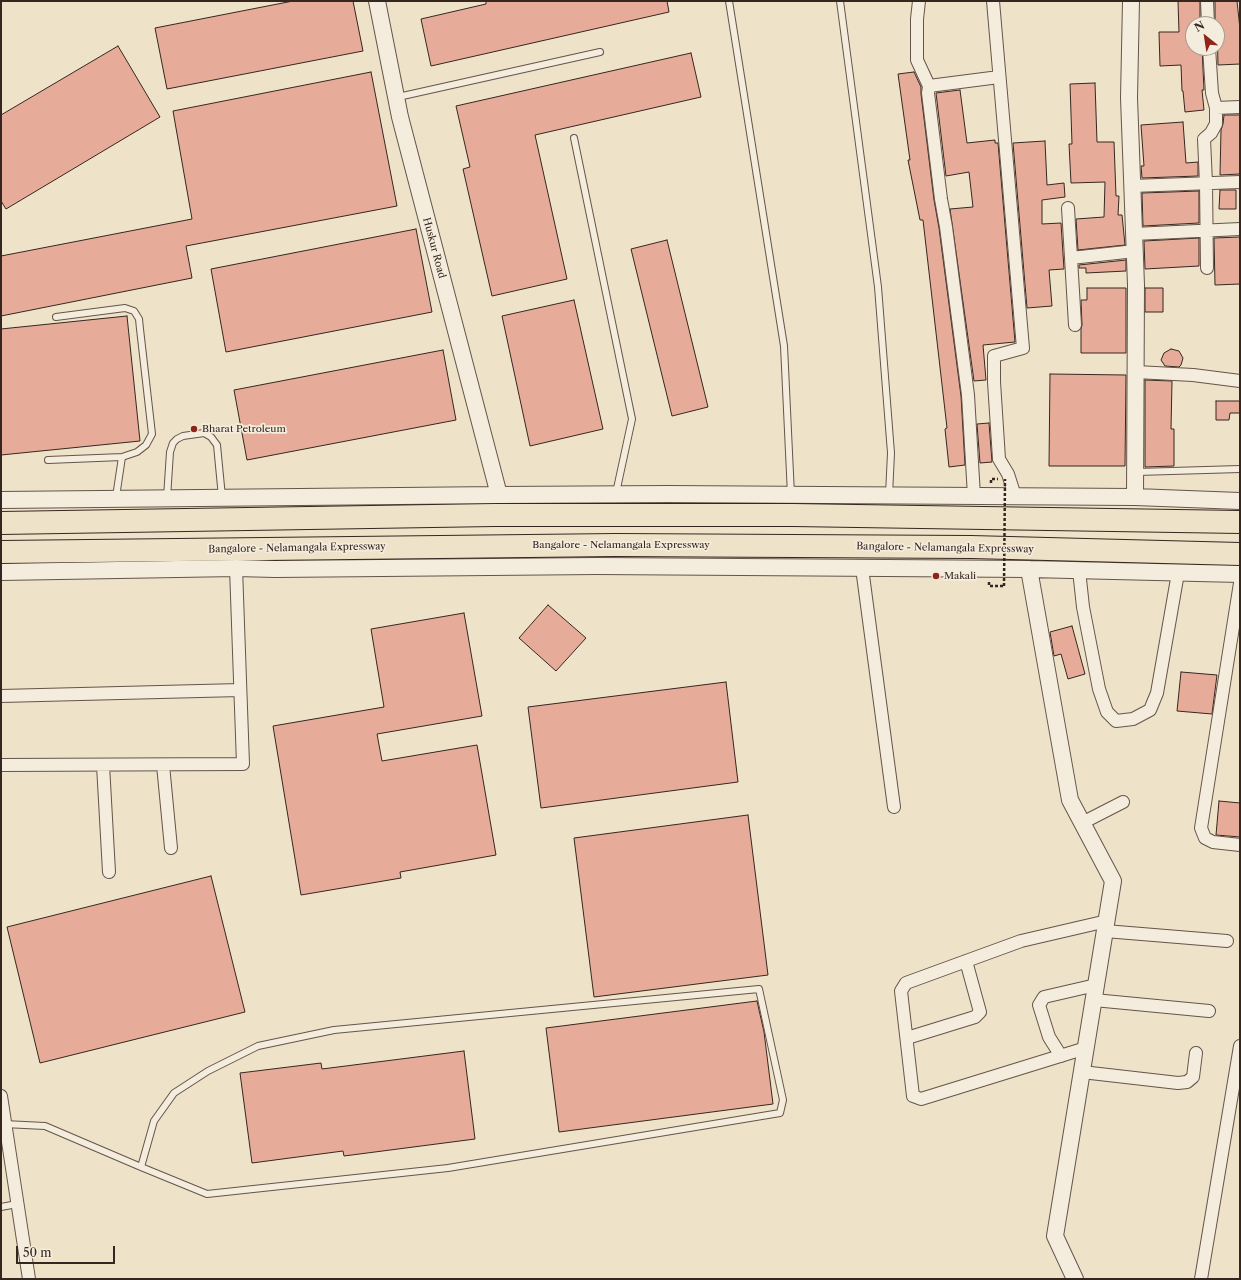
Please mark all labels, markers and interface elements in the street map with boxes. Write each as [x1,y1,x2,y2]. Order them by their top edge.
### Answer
north arrow [1185,16,1225,56]
text: N [1192,18,1207,35]
street label: Huskur Road [420,216,448,280]
place label: Bharat Petroleum [202,423,286,435]
marker: Bharat Petroleum [189,424,199,434]
street label: Bangalore - Nelamangala Expressway [532,539,710,551]
street label: Bangalore - Nelamangala Expressway [208,540,386,556]
street label: Bangalore - Nelamangala Expressway [856,540,1034,556]
place label: Makali [944,570,976,582]
marker: Makali [931,571,941,581]
scale bar [18,1238,117,1264]
text: 50 m [23,1245,52,1260]

